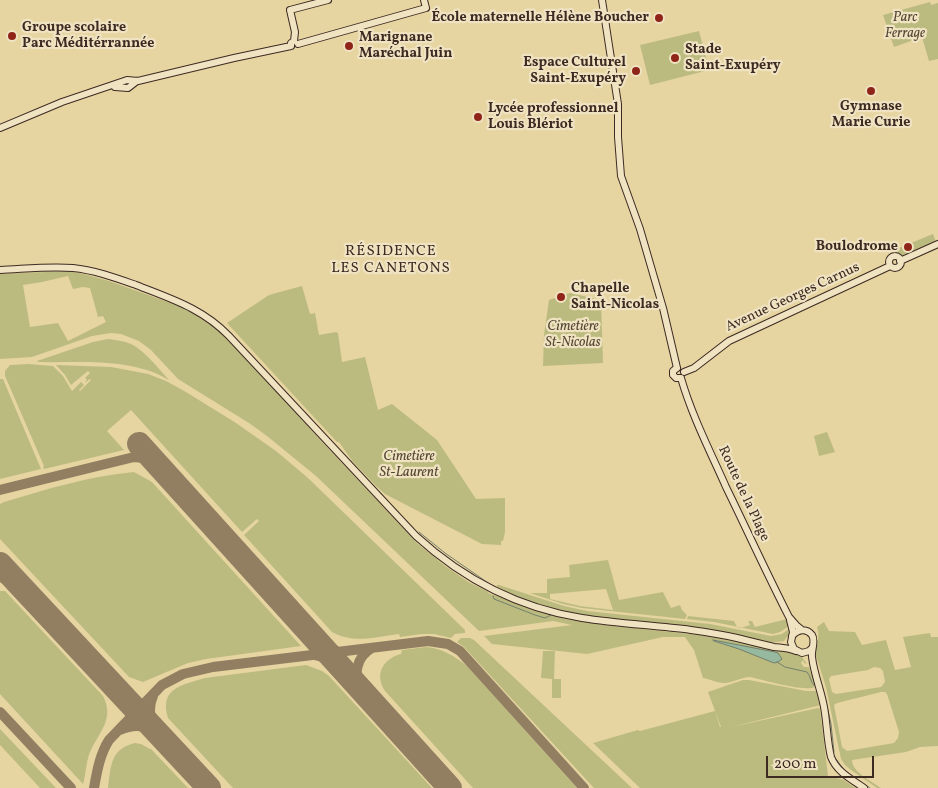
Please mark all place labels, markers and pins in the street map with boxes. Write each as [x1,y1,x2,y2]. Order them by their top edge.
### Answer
place label: École maternelle Hélène Boucher [431,10,649,26]
marker: École maternelle Hélène Boucher [653,12,665,24]
place label: Groupe scolaire Parc Méditérrannée [22,20,154,52]
marker: Groupe scolaire Parc Méditérrannée [6,30,18,42]
place label: Marignane Maréchal Juin [359,30,452,62]
marker: Marignane Maréchal Juin [343,40,355,52]
place label: Stade Saint-Exupéry [685,42,781,74]
marker: Stade Saint-Exupéry [669,52,681,64]
place label: Espace Culturel Saint-Exupéry [523,55,626,88]
marker: Espace Culturel Saint-Exupéry [630,65,642,77]
marker: Gymnase Marie Curie [865,85,877,97]
place label: Gymnase Marie Curie [832,99,910,132]
place label: Lycée professionnel Louis Blériot [488,101,618,134]
marker: Lycée professionnel Louis Blériot [472,111,484,123]
place label: Boulodrome [816,239,898,255]
marker: Boulodrome [902,241,914,253]
place label: Chapelle Saint-Nicolas [571,281,659,314]
marker: Chapelle Saint-Nicolas [555,291,567,303]

